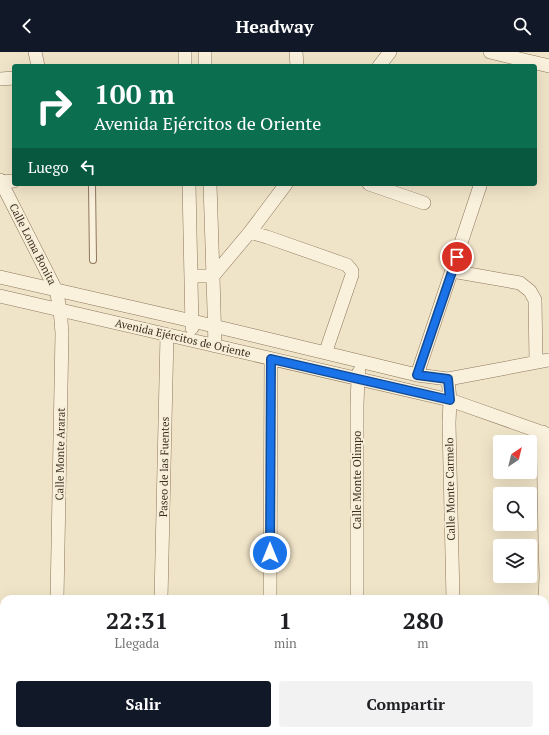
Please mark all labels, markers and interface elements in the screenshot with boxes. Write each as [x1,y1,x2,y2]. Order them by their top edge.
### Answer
text: Headway [236,14,313,38]
icon: back [16,15,38,37]
icon: search [511,15,533,37]
text: 100 m [94,75,175,112]
icon: right [28,80,80,132]
text: Avenida Ejércitos de Oriente [94,111,321,135]
icon: left [77,156,99,178]
text: Luego [28,157,69,177]
street label: Calle Loma Bonita [6,201,60,288]
pin [440,240,474,274]
icon: arrive [446,246,468,268]
street label: Avenida Ejércitos de Oriente [114,316,253,361]
street label: Calle Monte Ararat [52,407,68,501]
street label: Paseo de las Fuentes [156,416,172,517]
street label: Calle Monte Olimpo [350,431,364,529]
north arrow [493,435,537,479]
map controls [493,435,537,583]
street label: Calle Monte Carmelo [442,437,458,541]
button: search [493,487,537,531]
position arrow [249,532,291,574]
button: layers [493,539,537,583]
text: 22:31 [106,604,168,636]
text: 1 [279,604,292,636]
text: 280 [403,604,443,636]
text: Llegada [115,634,159,652]
text: min [274,634,297,652]
text: m [417,634,429,652]
button: Salir [16,681,271,727]
button: Compartir [279,681,533,727]

